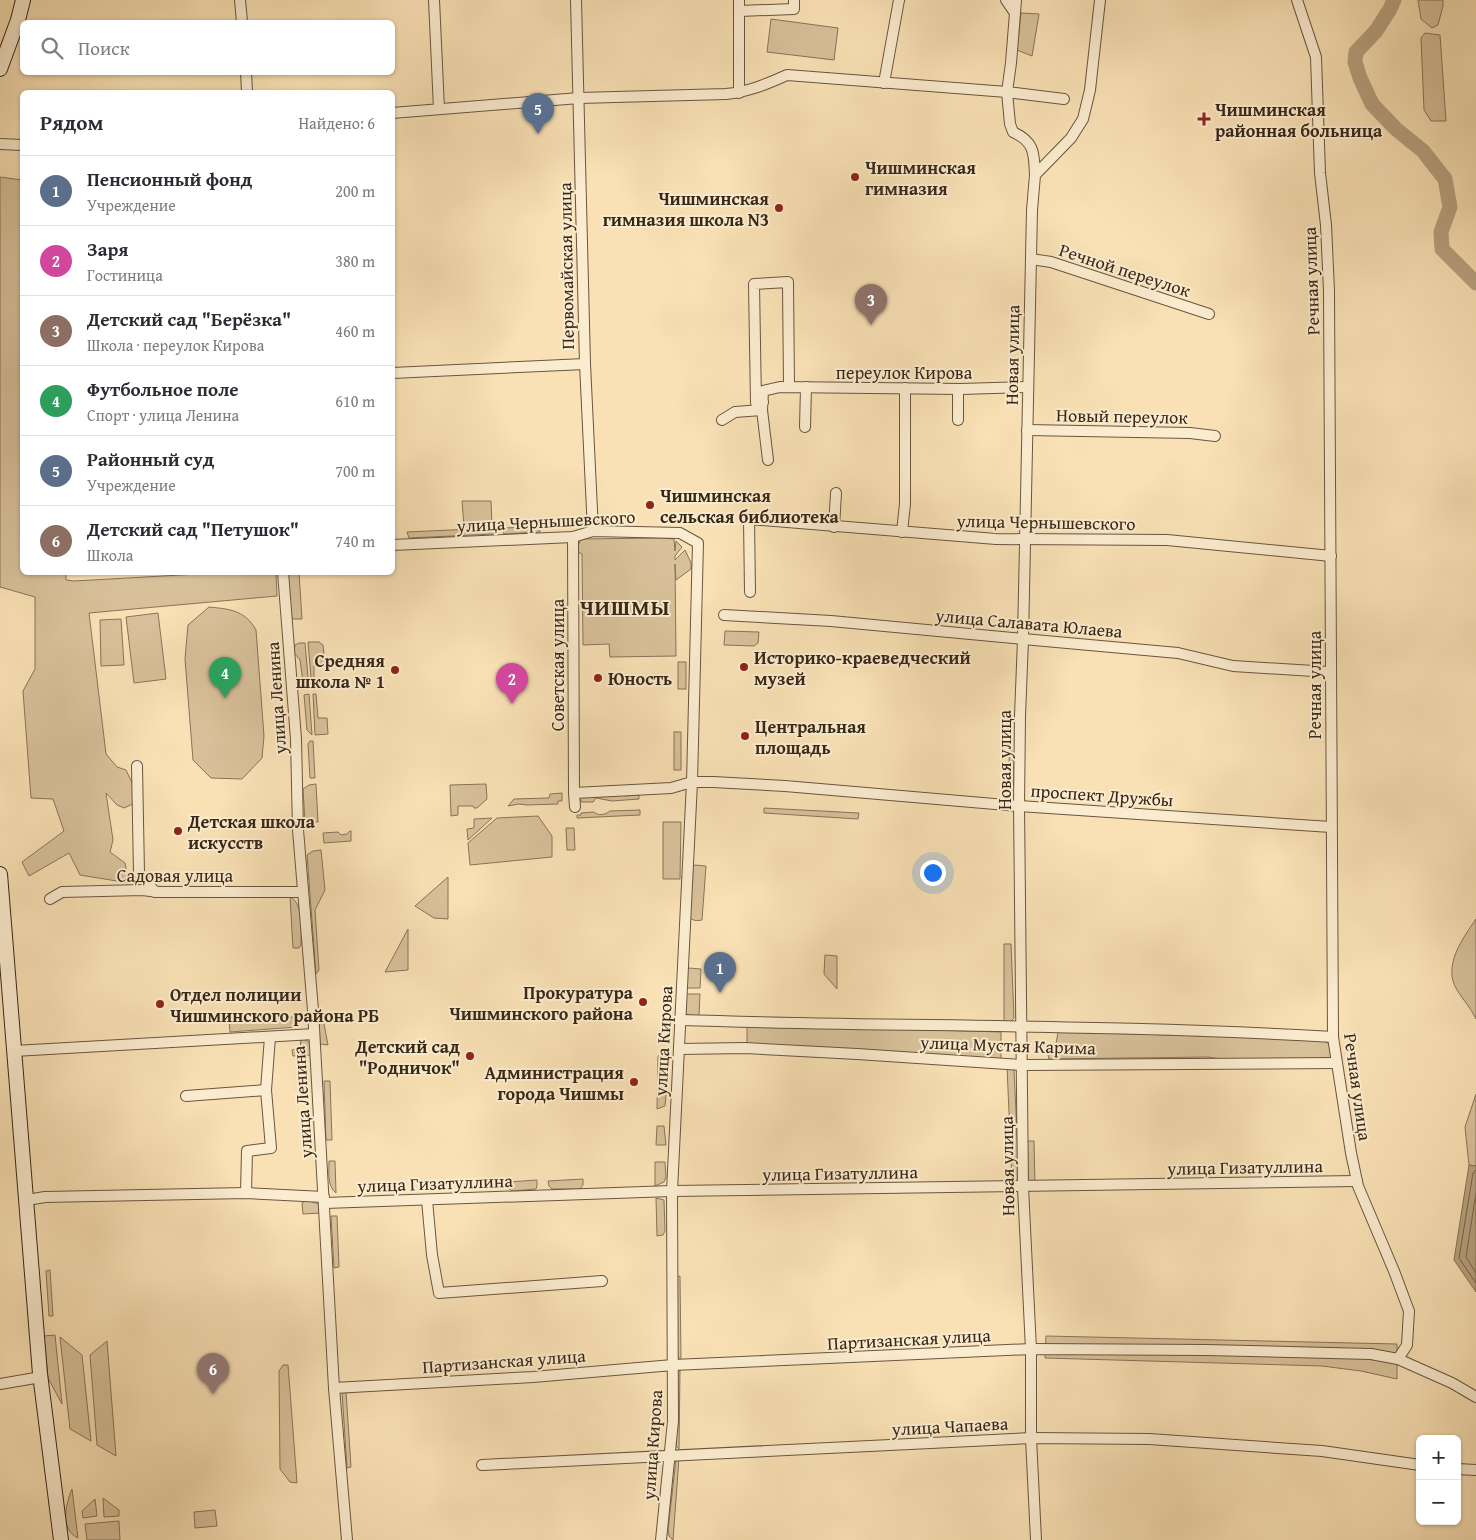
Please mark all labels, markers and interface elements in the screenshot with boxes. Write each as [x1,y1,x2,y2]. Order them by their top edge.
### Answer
search box [20,20,395,75]
icon: search [38,34,66,62]
text: Поиск [78,34,130,62]
pin: 5 [522,93,554,134]
place label: Чишминская районная больница [1215,96,1383,144]
text: Рядом [40,107,103,138]
text: Найдено: 6 [298,111,375,135]
marker: Чишминская районная больница [1197,112,1211,126]
place label: Чишминская гимназия [865,154,976,202]
text: Пенсионный фонд [87,165,252,193]
marker: Чишминская гимназия [849,171,861,183]
text: 1 [52,179,60,203]
text: 200 m [335,179,375,203]
street label: Первомайская улица [551,182,581,350]
place label: Чишминская гимназия школа N3 [603,185,769,233]
text: Учреждение [87,193,176,217]
marker: Чишминская гимназия школа N3 [773,202,785,214]
street label: Речная улица [1296,226,1326,336]
text: Заря [87,235,128,263]
street label: Речной переулок [1056,236,1195,304]
text: 2 [52,249,60,273]
text: 380 m [335,249,375,273]
text: Гостиница [87,263,163,287]
pin: 3 [855,284,887,325]
street label: Новая улица [998,304,1026,405]
text: Детский сад "Берёзка" [87,305,291,333]
text: 3 [52,319,60,343]
text: 460 m [335,319,375,343]
text: Школа · переулок Кирова [87,333,264,357]
street label: переулок Кирова [836,359,973,386]
text: Футбольное поле [87,375,239,403]
text: 4 [52,389,60,413]
text: 610 m [335,389,375,413]
street label: Новый переулок [1056,401,1189,431]
text: Спорт · улица Ленина [87,403,239,427]
text: Районный суд [87,445,214,473]
text: 5 [52,459,60,483]
text: 700 m [335,459,375,483]
text: Учреждение [87,473,176,497]
place label: Чишминская сельская библиотека [660,482,839,530]
marker: Чишминская сельская библиотека [644,499,656,511]
street label: улица Чернышевского [455,503,636,539]
street label: улица Чернышевского [955,507,1136,537]
text: Детский сад "Петушок" [87,515,299,543]
text: 6 [52,529,60,553]
text: 740 m [335,529,375,553]
text: Школа [87,543,133,567]
district label: ЧИШМЫ [580,591,670,623]
street label: Советская улица [544,598,571,731]
street label: улица Салавата Юлаева [933,601,1124,645]
street label: Речная улица [1301,630,1328,739]
street label: улица Ленина [259,640,293,756]
place label: Историко-краеведческий музей [754,644,971,692]
place label: Средняя школа № 1 [296,647,385,695]
pin: 4 [209,657,241,698]
marker: Историко-краеведческий музей [738,661,750,673]
pin: 2 [496,663,528,704]
marker: Средняя школа № 1 [389,664,401,676]
place label: Юность [608,665,672,692]
marker: Юность [592,672,604,684]
street label: Новая улица [991,709,1018,810]
place label: Центральная площадь [755,713,866,761]
marker: Центральная площадь [739,730,751,742]
street label: проспект Дружбы [1030,777,1175,813]
place label: Детская школа искусств [187,808,316,856]
marker: Детская школа искусств [172,825,184,837]
your location [920,860,946,886]
street label: Садовая улица [117,862,234,889]
pin: 1 [704,952,736,993]
place label: Прокуратура Чишминского района [449,979,634,1027]
place label: Отдел полиции Чишминского района РБ [170,981,379,1029]
street label: улица Кирова [647,985,679,1098]
marker: Прокуратура Чишминского района [637,996,649,1008]
marker: Отдел полиции Чишминского района РБ [154,998,166,1010]
street label: улица Мустая Карима [919,1028,1097,1062]
street label: Речная улица [1337,1031,1379,1143]
place label: Детский сад "Родничок" [354,1033,460,1081]
street label: улица Ленина [285,1044,319,1160]
marker: Детский сад "Родничок" [464,1050,476,1062]
place label: Администрация города Чишмы [485,1059,624,1107]
marker: Администрация города Чишмы [628,1076,640,1088]
street label: Новая улица [993,1115,1021,1216]
street label: улица Гизатуллина [1166,1152,1324,1182]
street label: улица Гизатуллина [761,1158,919,1188]
street label: улица Гизатуллина [356,1167,514,1199]
street label: Партизанская улица [827,1321,992,1357]
street label: Партизанская улица [421,1342,587,1380]
pin: 6 [197,1353,229,1394]
street label: улица Кирова [635,1388,669,1502]
street label: улица Чапаева [890,1409,1009,1443]
map controls [1416,1435,1461,1525]
button: + [1416,1435,1461,1480]
button: − [1416,1480,1461,1525]

